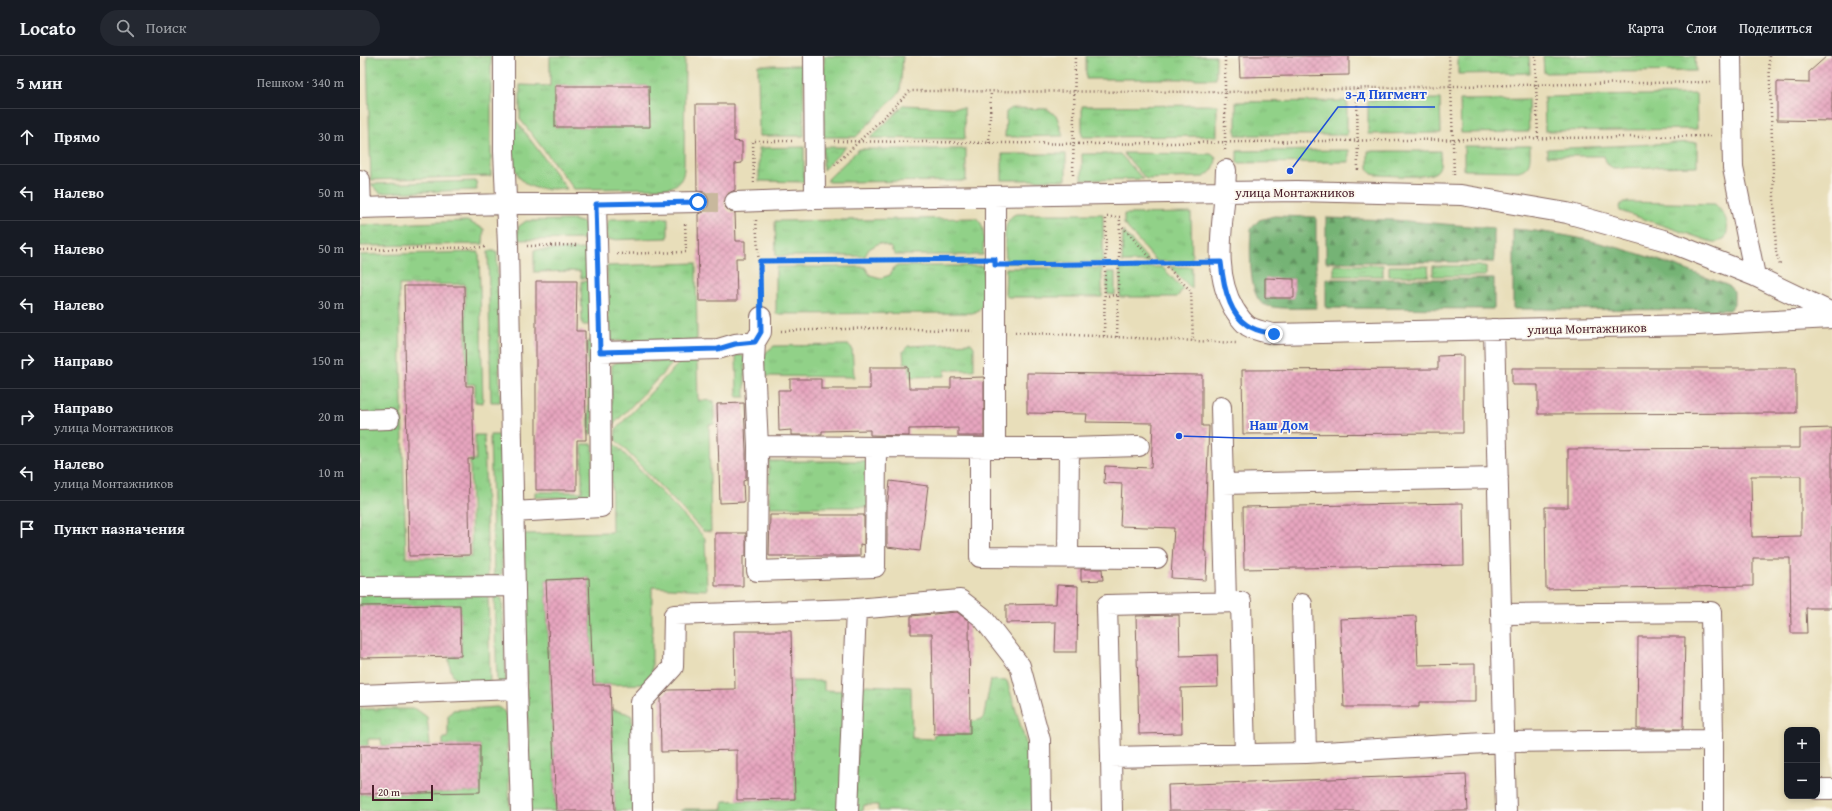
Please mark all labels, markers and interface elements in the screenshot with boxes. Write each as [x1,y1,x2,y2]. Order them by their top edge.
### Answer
search box [100,10,380,46]
text: Locato [20,14,76,42]
icon: search [114,17,136,39]
text: Поиск [146,17,187,38]
text: Карта [1628,18,1664,38]
text: Слои [1686,18,1717,38]
text: Поделиться [1739,18,1812,38]
text: 5 мин [16,70,62,95]
text: Пешком · 340 m [257,73,344,92]
callout: з-д Пигмент [1338,81,1435,107]
text: з-д Пигмент [1345,84,1427,104]
icon: ahead [16,126,38,148]
text: Прямо [54,126,100,147]
text: 30 m [318,127,344,146]
icon: left [16,182,38,204]
text: Налево [54,182,104,203]
text: 50 m [318,183,344,202]
street label: улица Монтажников [1234,183,1355,202]
route start [689,193,707,211]
icon: left [16,238,38,260]
text: Налево [54,238,104,259]
text: 50 m [318,239,344,258]
icon: left [16,294,38,316]
text: Налево [54,294,104,315]
text: 30 m [318,295,344,314]
street label: улица Монтажников [1526,318,1647,339]
route end [1265,325,1283,343]
icon: right [16,350,38,372]
text: Направо [54,350,113,371]
text: 150 m [312,351,344,370]
text: Направо [54,397,113,418]
icon: right [16,406,38,428]
text: 20 m [318,407,344,426]
callout: Наш Дом [1242,412,1317,438]
text: Наш Дом [1249,415,1309,435]
text: улица Монтажников [54,418,173,437]
text: Налево [54,453,104,474]
icon: left [16,462,38,484]
text: 10 m [318,463,344,482]
text: улица Монтажников [54,474,173,493]
icon: arrive [16,518,38,540]
text: Пункт назначения [54,518,185,539]
map controls [1784,727,1820,799]
button: + [1784,727,1820,763]
button: − [1784,763,1820,799]
scale bar [372,783,433,802]
text: 20 m [378,784,400,800]

